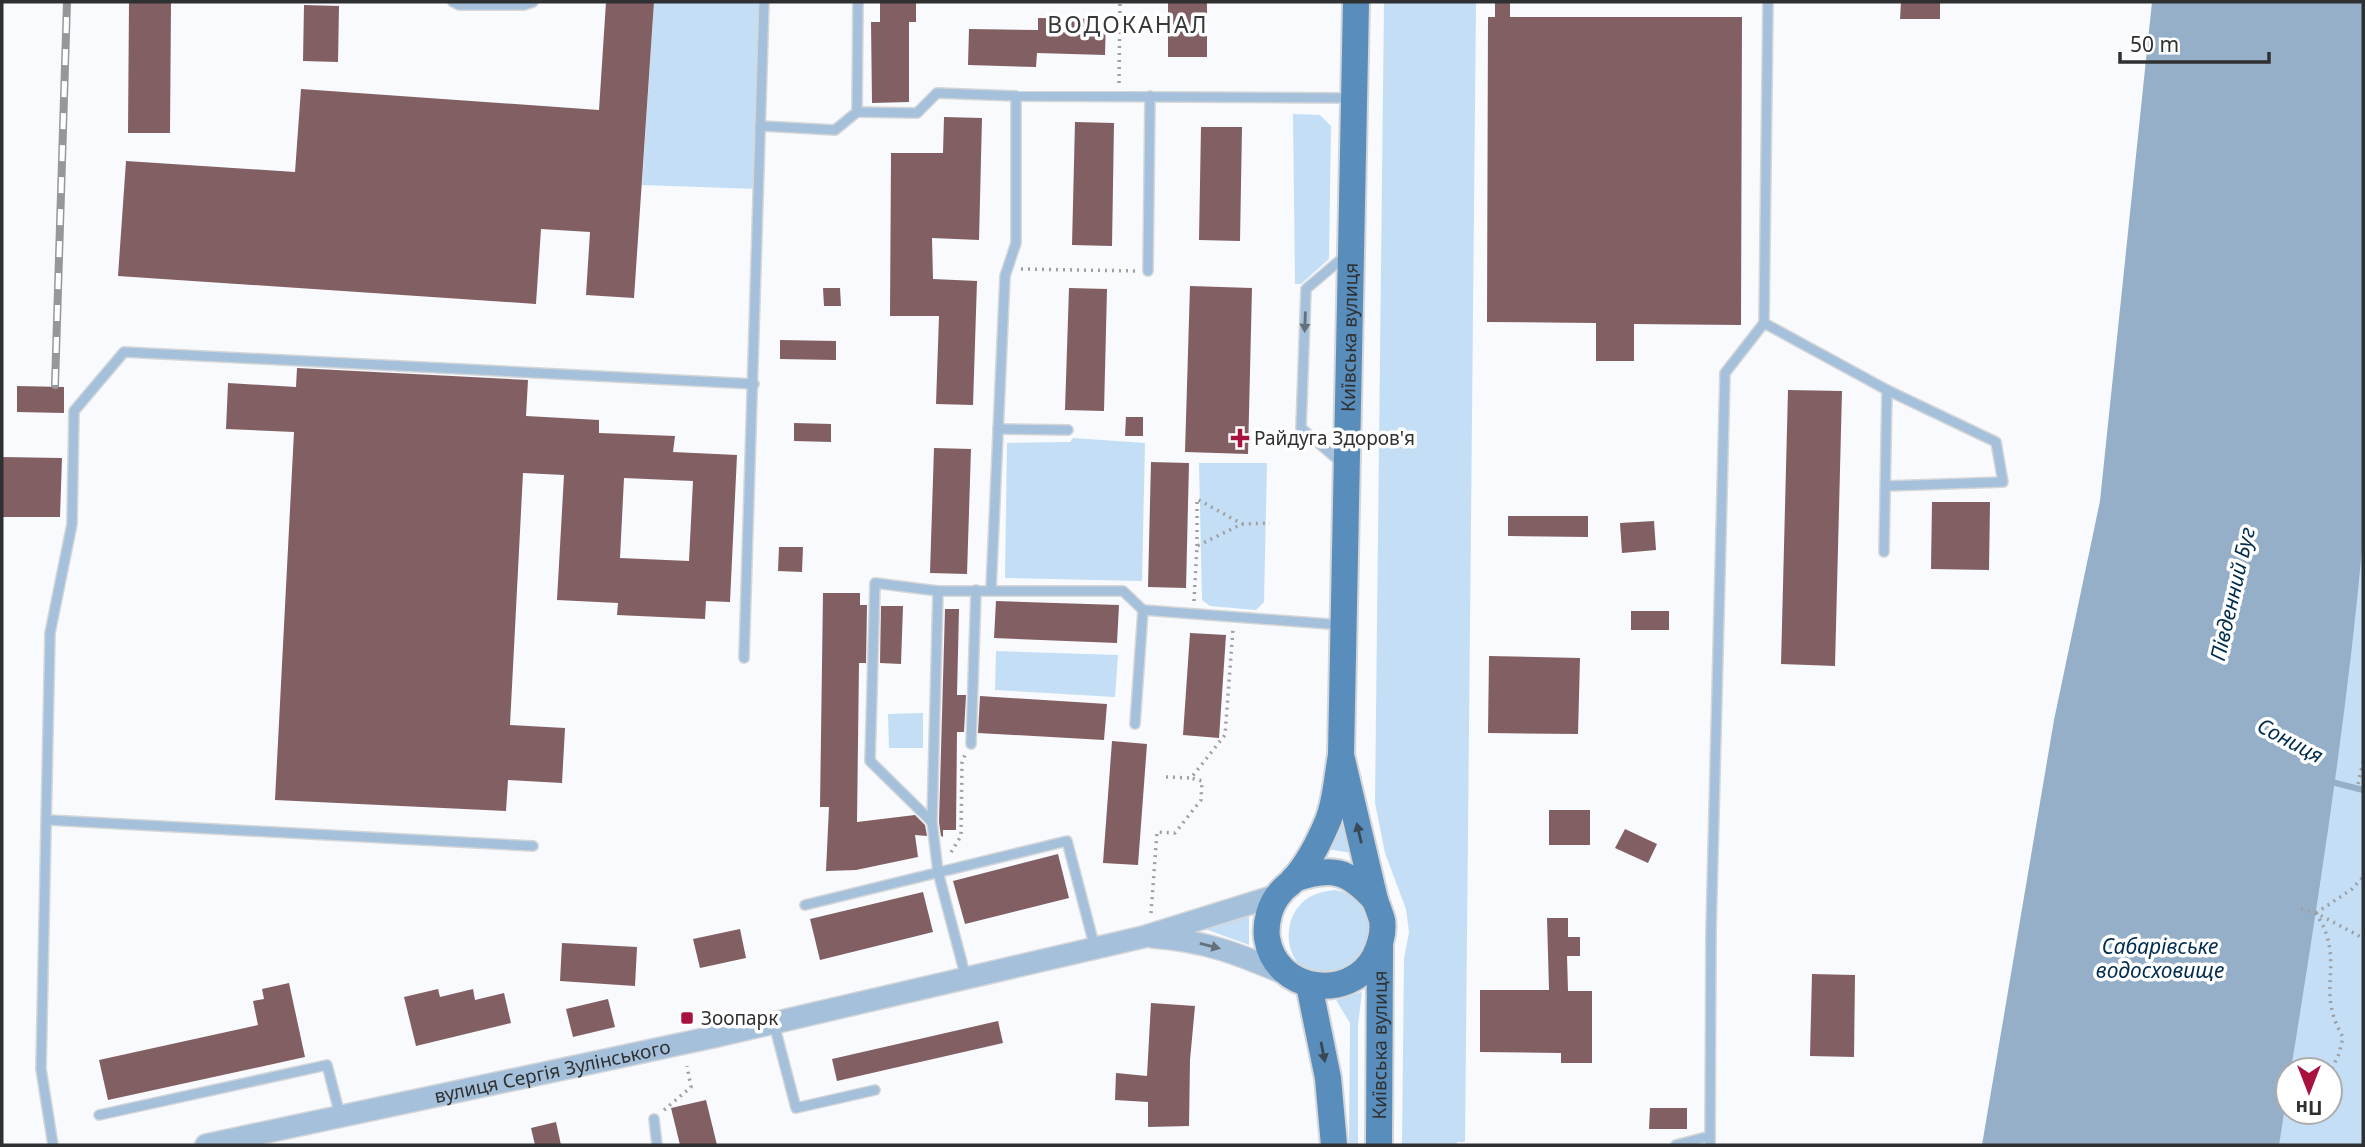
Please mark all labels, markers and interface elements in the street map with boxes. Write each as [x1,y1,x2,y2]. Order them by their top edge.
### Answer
district label: ВОДОКАНАЛ [1047,8,1209,40]
scale bar [2120,21,2269,65]
text: 50 m [2130,30,2179,58]
street label: Київська вулиця [1335,262,1364,412]
one-way arrow [1299,311,1310,333]
place label: Райдуга Здоров'я [1254,425,1415,451]
marker: Райдуга Здоров'я [1232,430,1248,446]
water label: Південний Буг [2203,524,2261,663]
water label: Сониця [2253,711,2329,769]
one-way arrow [1353,822,1364,844]
water label: Сабарівське водосховище [2096,932,2224,984]
one-way arrow [1199,941,1221,952]
street label: Київська вулиця [1366,970,1393,1120]
place label: Зоопарк [701,1005,778,1031]
marker: Зоопарк [679,1010,695,1026]
street label: вулиця Сергія Зулінського [432,1033,673,1109]
one-way arrow [1318,1041,1329,1063]
north arrow [2274,1056,2344,1126]
text: Пн [2296,1095,2322,1121]

